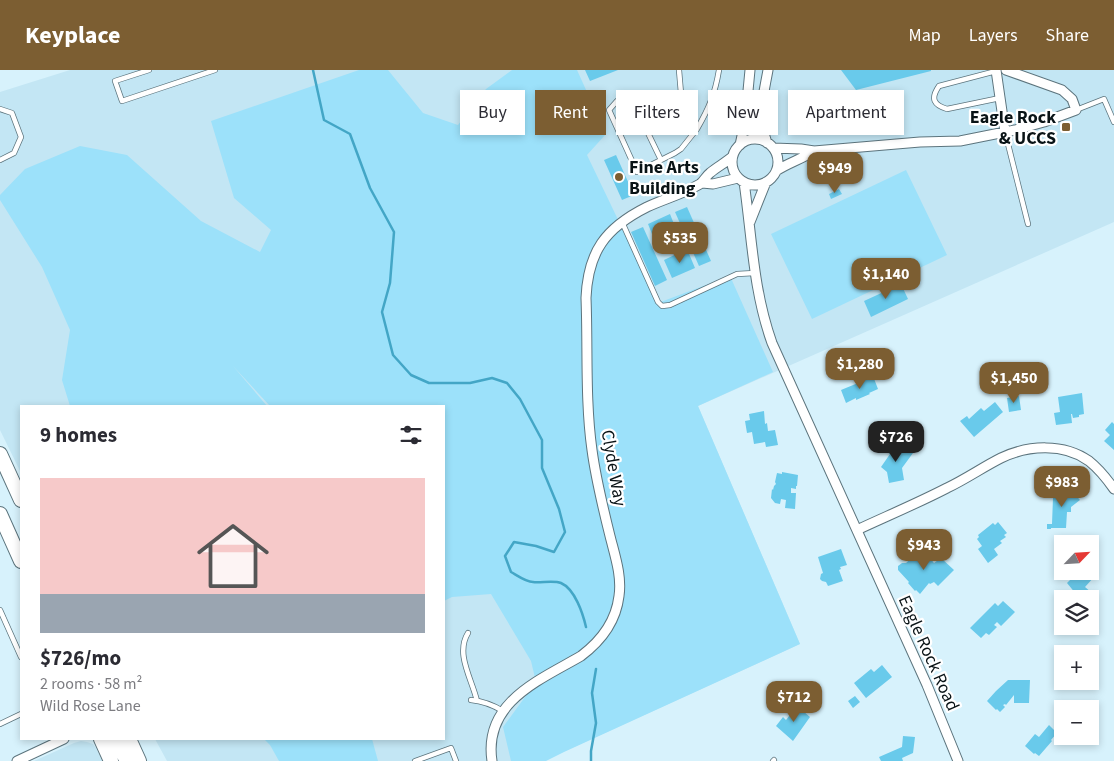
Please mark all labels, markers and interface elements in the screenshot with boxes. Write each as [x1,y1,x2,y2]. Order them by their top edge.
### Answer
text: Keyplace [25,18,120,53]
text: Map [909,23,941,48]
text: Layers [969,23,1018,48]
text: Share [1046,23,1089,48]
chip: Buy [460,90,525,135]
chip: Rent [535,90,606,135]
chip: Filters [616,90,698,135]
chip: New [708,90,778,135]
chip: Apartment [788,90,904,135]
place label: Eagle Rock & UCCS [970,105,1056,151]
marker: Eagle Rock & UCCS [1060,121,1072,133]
pin: $949 [805,152,865,194]
place label: Fine Arts Building [629,155,699,201]
text: $949 [818,157,852,179]
marker: Fine Arts Building [613,171,625,183]
pin: $535 [650,222,710,264]
text: $535 [663,227,697,249]
pin: $1,140 [845,258,927,300]
text: $1,140 [862,263,910,285]
pin: $1,280 [819,348,901,390]
text: $1,280 [836,353,884,375]
pin: $1,450 [973,362,1055,404]
text: $1,450 [990,367,1038,389]
text: 9 homes [40,420,117,450]
pin: $726 [866,420,926,463]
icon: filters [397,421,425,449]
text: $726 [879,426,913,448]
street label: Clyde Way [595,428,633,509]
pin: $983 [1032,466,1092,508]
text: $983 [1045,471,1079,493]
icon: home [188,511,278,601]
pin: $943 [894,528,954,571]
text: $943 [907,534,941,556]
north arrow [1054,535,1099,580]
map controls [1054,535,1099,745]
button: layers [1054,590,1099,635]
street label: Eagle Rock Road [892,592,965,715]
text: $726/mo [40,643,121,673]
button: + [1054,645,1099,690]
text: 2 rooms · 58 m² [40,673,142,695]
pin: $712 [764,680,824,723]
text: $712 [777,686,811,708]
text: Wild Rose Lane [40,695,141,717]
button: − [1054,700,1099,745]

